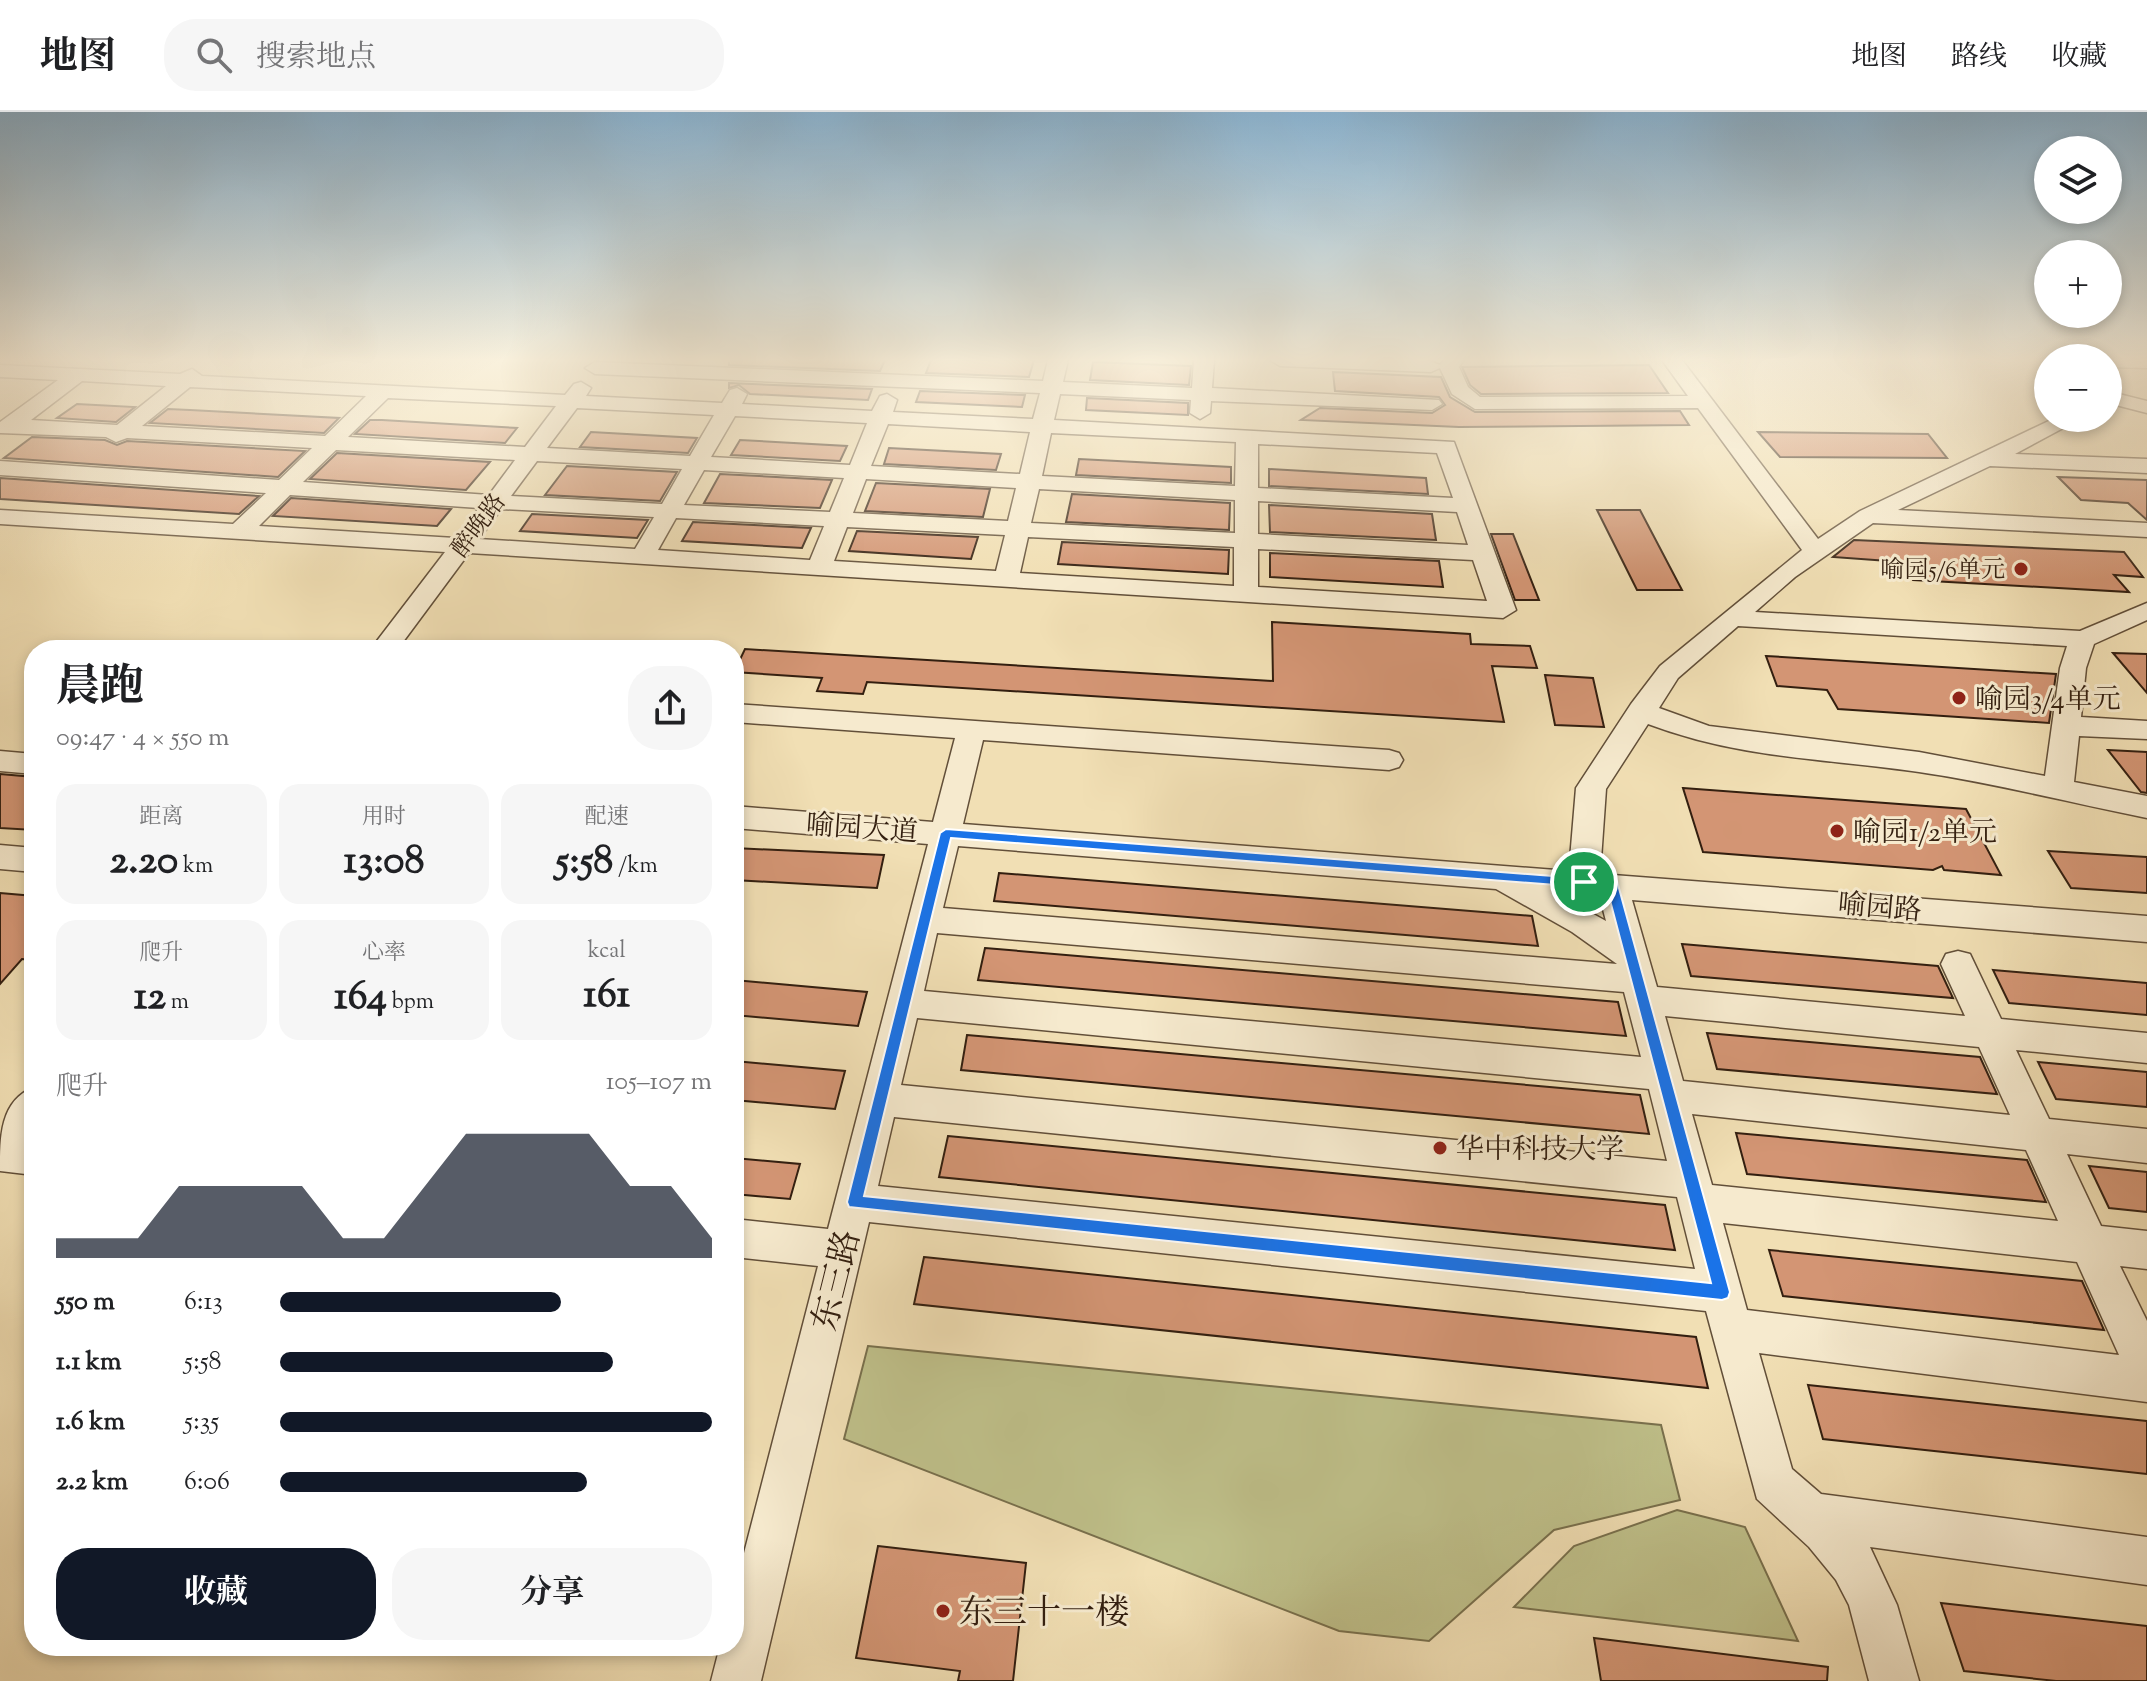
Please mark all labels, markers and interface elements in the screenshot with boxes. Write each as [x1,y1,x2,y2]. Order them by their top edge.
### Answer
search box [164,19,724,91]
text: 地图 [40,32,116,86]
icon: search [192,33,236,77]
text: 搜索地点 [256,37,376,80]
text: 地图 [1851,38,1907,78]
text: 路线 [1951,38,2007,78]
text: 收藏 [2051,38,2107,78]
map controls [2034,136,2122,432]
button: layers [2034,136,2122,224]
button: + [2034,240,2122,328]
button: − [2034,344,2122,432]
street label: 醉晚路 [444,487,515,565]
place label: 喻园5/6单元 [1881,554,2005,588]
marker: 喻园5/6单元 [2012,560,2030,578]
text: 晨跑 [56,658,144,721]
button: share [628,666,712,750]
place label: 喻园3/4单元 [1975,681,2121,721]
marker: 喻园3/4单元 [1950,689,1968,707]
text: 09:47 · 4 × 550 m [56,720,230,757]
text: 距离 [139,802,183,834]
text: 用时 [362,802,406,834]
text: 配速 [585,802,629,834]
street label: 喻园大道 [805,806,919,854]
place label: 喻园1/2单元 [1853,814,1997,854]
marker: 喻园1/2单元 [1828,822,1846,840]
text: 2.20 [110,834,178,891]
text: 13:08 [344,834,424,891]
text: 5:58 [556,834,613,891]
pin [1550,848,1618,916]
text: km [178,851,213,883]
text: /km [613,851,658,883]
icon: arrive [1562,860,1606,904]
street label: 喻园路 [1836,885,1923,933]
text: kcal [588,936,626,968]
text: 爬升 [139,938,183,970]
text: 心率 [362,938,406,970]
text: 161 [583,968,630,1025]
text: 12 [134,970,166,1027]
text: 164 [334,970,387,1027]
text: m [166,987,189,1019]
text: bpm [387,987,434,1019]
text: 105–107 m [606,1064,712,1101]
text: 爬升 [56,1069,108,1106]
place label: 华中科技大学 [1456,1131,1624,1171]
marker: 华中科技大学 [1431,1139,1449,1157]
street label: 东三路 [802,1225,875,1336]
text: 550 m [56,1284,115,1321]
text: 6:13 [184,1284,223,1321]
text: 1.1 km [56,1344,121,1381]
text: 5:58 [184,1344,222,1381]
text: 1.6 km [56,1404,125,1441]
text: 5:35 [184,1404,219,1441]
text: 2.2 km [56,1464,128,1501]
text: 6:06 [184,1464,230,1501]
button: 收藏 [56,1548,376,1640]
button: 分享 [392,1548,712,1640]
place label: 东三十一楼 [959,1590,1129,1639]
marker: 东三十一楼 [934,1602,952,1620]

